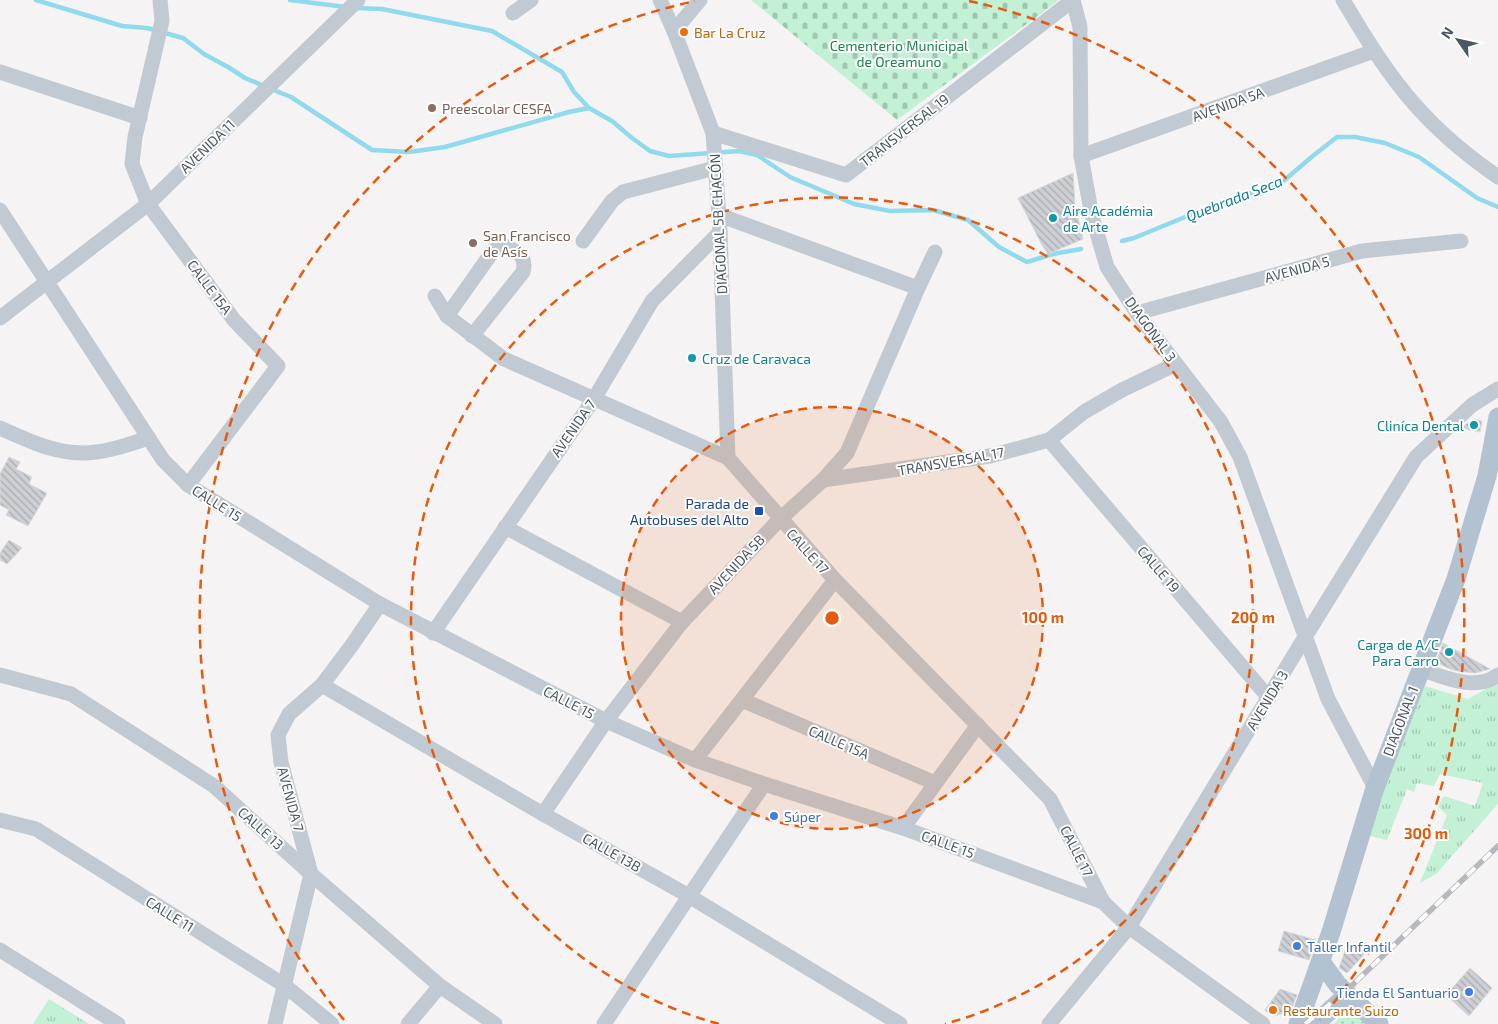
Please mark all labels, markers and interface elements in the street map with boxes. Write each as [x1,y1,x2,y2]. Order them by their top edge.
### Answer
north arrow [1433,15,1483,65]
place label: Bar La Cruz [694,24,766,41]
text: N [1437,24,1457,41]
marker: Bar La Cruz [678,26,690,38]
park label: Cementerio Municipal de Oreamuno [830,37,969,70]
street label: AVENIDA 5A [1190,83,1266,125]
street label: TRANSVERSAL 19 [856,90,952,170]
place label: Preescolar CESFA [442,100,552,117]
marker: Preescolar CESFA [426,102,438,114]
street label: AVENIDA 11 [176,116,238,176]
street label: DIAGONAL 5B CHACÓN [706,153,730,295]
water label: Quebrada Seca [1183,171,1285,226]
place label: Aire Académia de Arte [1063,202,1153,235]
marker: Aire Académia de Arte [1047,212,1059,224]
place label: San Francisco de Asís [483,227,571,260]
marker: San Francisco de Asís [467,237,479,249]
street label: AVENIDA 5 [1263,252,1331,286]
street label: CALLE 15A [184,256,236,318]
street label: DIAGONAL 3 [1122,293,1180,365]
place label: Cruz de Caravaca [702,350,811,367]
marker: Cruz de Caravaca [686,352,698,364]
street label: AVENIDA 7 [547,396,599,460]
place label: Cliníca Dental [1377,417,1465,434]
marker: Cliníca Dental [1468,419,1480,431]
street label: TRANSVERSAL 17 [897,443,1005,479]
street label: CALLE 15 [189,481,245,525]
place label: Parada de Autobuses del Alto [630,495,749,528]
marker: Parada de Autobuses del Alto [753,505,765,517]
street label: CALLE 17 [783,525,833,577]
street label: AVENIDA 5B [704,531,768,597]
street label: CALLE 19 [1134,542,1184,596]
text: 100 m [1022,608,1064,626]
text: 200 m [1231,608,1275,626]
centre of rings [823,609,841,627]
place label: Carga de A/C Para Carro [1357,636,1439,669]
marker: Carga de A/C Para Carro [1443,646,1455,658]
street label: AVENIDA 3 [1243,667,1291,733]
street label: CALLE 15 [541,682,597,722]
street label: DIAGONAL 1 [1379,683,1421,759]
street label: CALLE 15A [806,722,872,762]
street label: AVENIDA 7 [274,765,308,833]
street label: CALLE 13 [235,803,287,853]
place label: Súper [784,808,821,825]
marker: Súper [768,810,780,822]
street label: CALLE 17 [1057,823,1097,879]
text: 300 m [1404,824,1448,842]
street label: CALLE 15 [919,827,977,861]
street label: CALLE 13B [580,829,644,875]
street label: CALLE 11 [143,893,197,935]
place label: Taller Infantil [1307,938,1393,955]
marker: Taller Infantil [1291,940,1303,952]
place label: Tienda El Santuario [1336,984,1459,1001]
marker: Tienda El Santuario [1463,986,1475,998]
place label: Restaurante Suizo [1283,1002,1399,1019]
marker: Restaurante Suizo [1267,1004,1279,1016]

